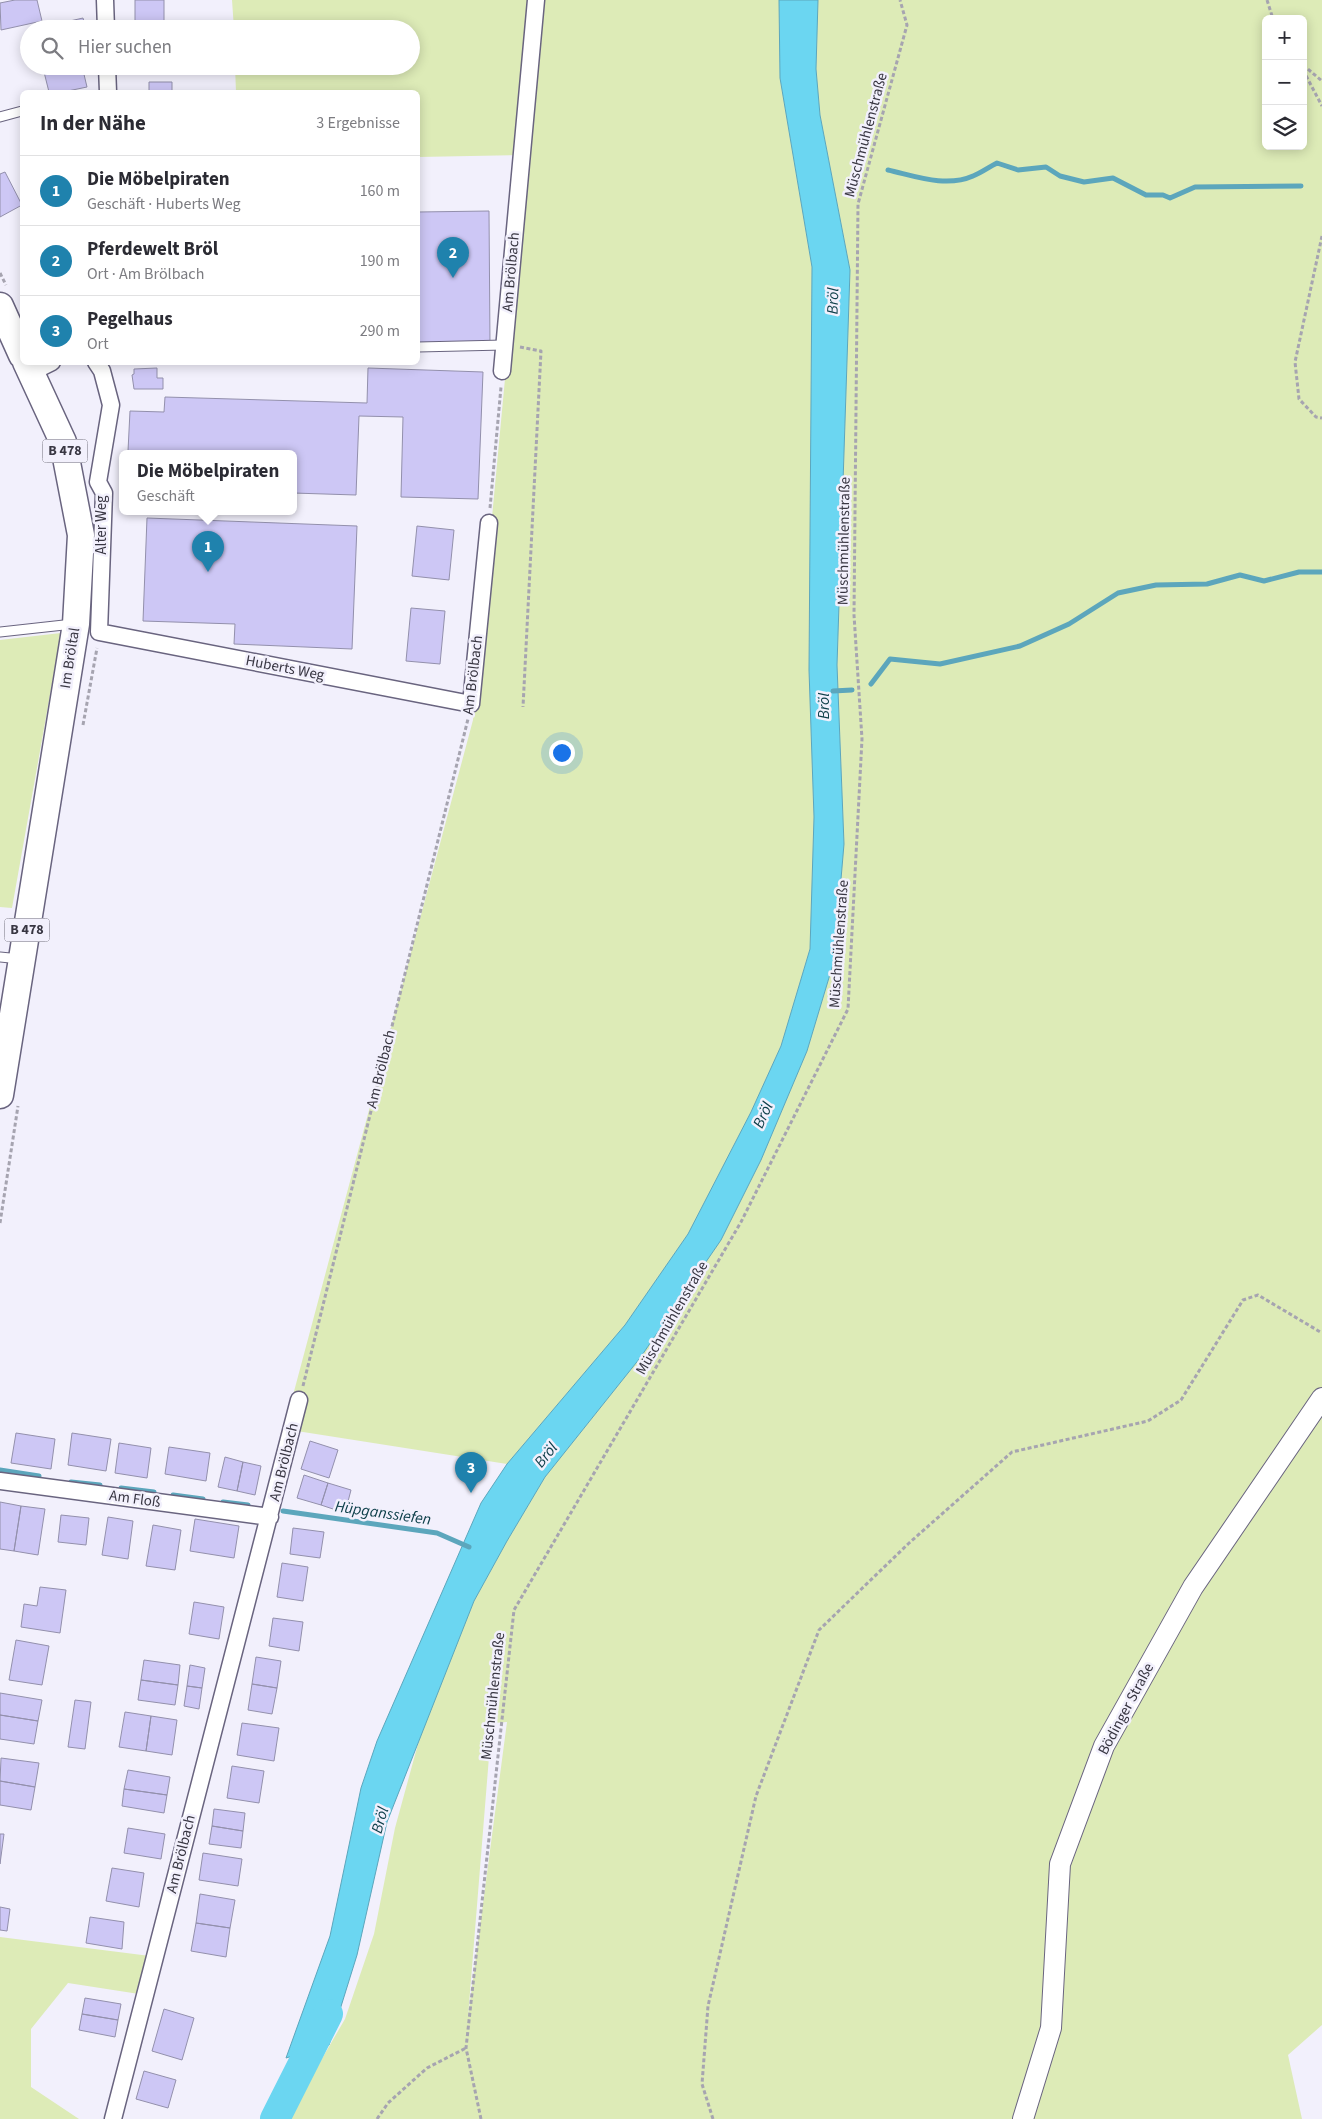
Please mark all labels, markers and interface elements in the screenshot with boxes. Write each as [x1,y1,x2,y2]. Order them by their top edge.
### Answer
map controls [1262,15,1307,150]
button: + [1262,15,1307,60]
search box [20,20,420,75]
icon: search [38,34,66,62]
text: Hier suchen [78,34,172,61]
button: − [1262,60,1307,105]
street label: Müschmühlenstraße [839,70,893,200]
button: layers [1262,105,1307,150]
text: In der Nähe [40,108,146,138]
text: 3 Ergebnisse [316,112,400,134]
text: Die Möbelpiraten [87,166,230,193]
text: 1 [52,180,60,202]
text: 160 m [360,180,400,202]
text: Geschäft · Huberts Weg [87,193,241,215]
street label: Am Brölbach [497,231,525,313]
text: Pferdewelt Bröl [87,236,218,263]
pin: 2 [437,237,469,278]
text: 2 [52,250,60,272]
text: 190 m [360,250,400,272]
text: Ort · Am Brölbach [87,263,204,285]
water label: Bröl [822,287,844,315]
text: Pegelhaus [87,306,173,333]
text: 3 [52,320,60,342]
text: 290 m [360,320,400,342]
text: Ort [87,333,109,355]
road number: B 478 [42,440,88,462]
popup [119,450,297,515]
text: Die Möbelpiraten [137,458,279,485]
street label: Müschmühlenstraße [832,477,856,605]
text: Geschäft [137,485,195,507]
street label: Alter Weg [91,495,112,555]
pin: 1 [192,531,224,572]
street label: Im Bröltal [55,626,85,690]
street label: Am Brölbach [458,634,488,716]
street label: Huberts Weg [244,650,327,686]
water label: Bröl [813,693,835,719]
your location [549,740,575,766]
street label: Müschmühlenstraße [824,879,854,1009]
road number: B 478 [5,918,50,942]
street label: Am Brölbach [361,1028,401,1110]
water label: Bröl [747,1098,779,1132]
street label: Müschmühlenstraße [631,1257,713,1379]
street label: Am Brölbach [264,1421,304,1503]
water label: Bröl [529,1438,563,1472]
pin: 3 [455,1452,487,1493]
street label: Am Floß [108,1485,162,1513]
water label: Hüpganssiefen [333,1495,433,1531]
street label: Müschmühlenstraße [476,1631,510,1761]
street label: Bödinger Straße [1093,1659,1159,1759]
water label: Bröl [366,1804,394,1836]
street label: Am Brölbach [161,1813,201,1895]

